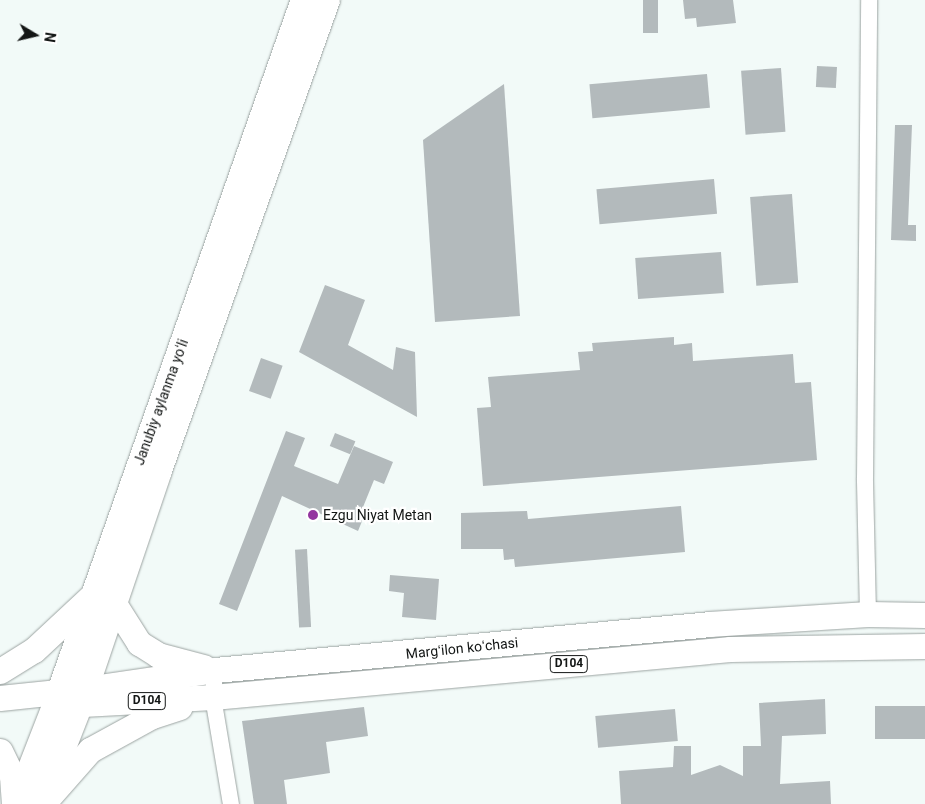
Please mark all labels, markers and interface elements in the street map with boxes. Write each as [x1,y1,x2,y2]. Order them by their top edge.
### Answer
north arrow [10,10,60,60]
text: N [41,31,58,43]
street label: Janubiy aylanma yoʻli [130,337,192,467]
place label: Ezgu Niyat Metan [323,507,432,523]
marker: Ezgu Niyat Metan [307,509,319,521]
street label: Margʻilon koʻchasi [405,634,519,662]
road number: D104 [549,654,589,674]
road number: D104 [127,691,167,710]

